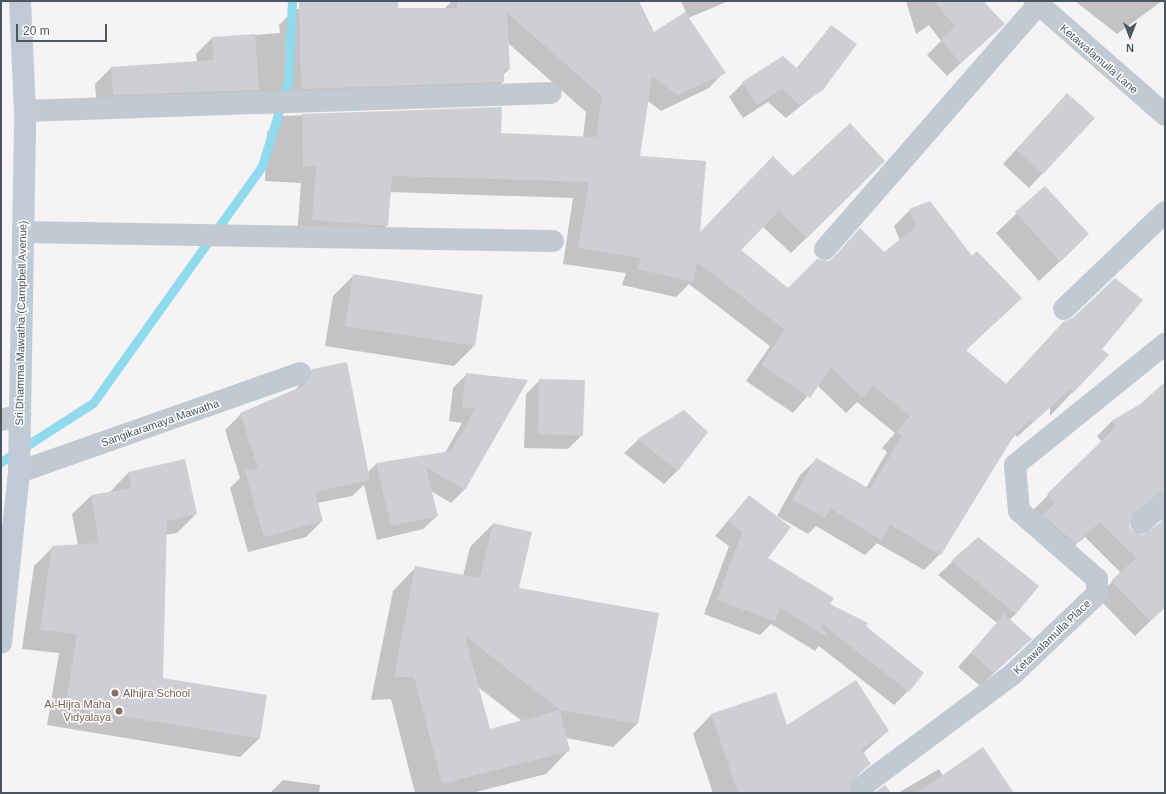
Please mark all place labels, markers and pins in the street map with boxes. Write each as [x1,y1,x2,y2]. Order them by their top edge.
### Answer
place label: Alhijra School [123,686,190,700]
marker: Alhijra School [110,688,120,698]
place label: Ai-Hijra Maha Vidyalaya [44,698,111,724]
marker: Ai-Hijra Maha Vidyalaya [114,706,124,716]

